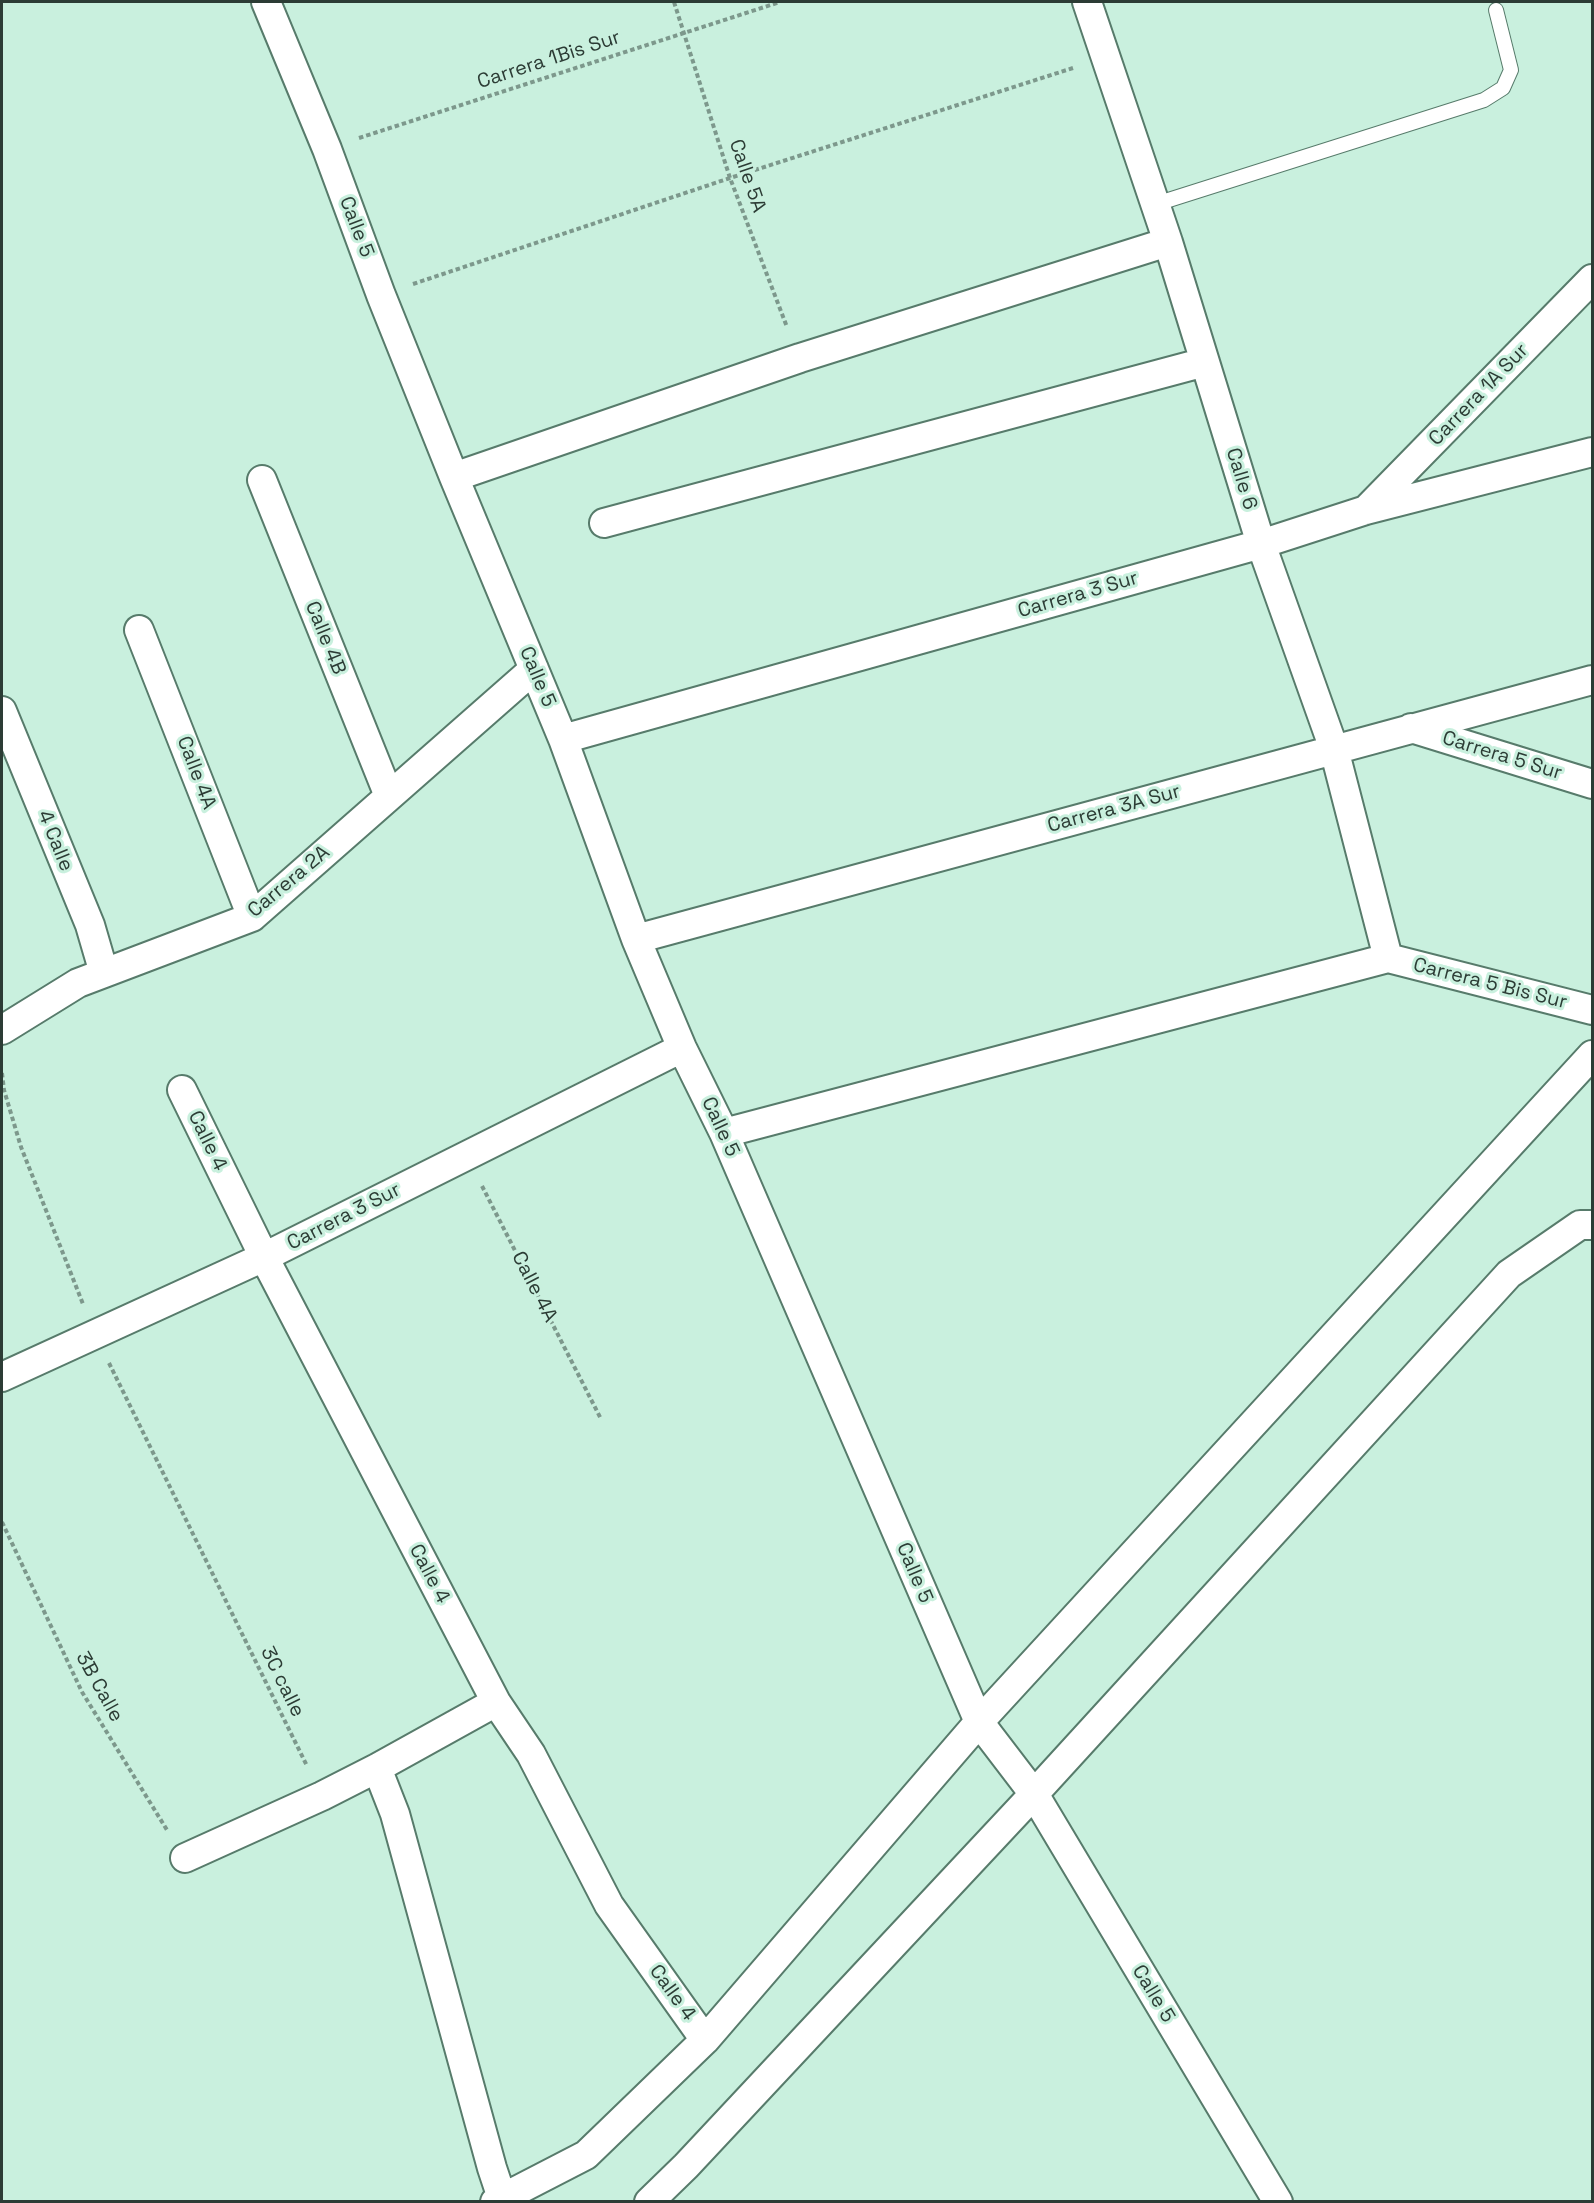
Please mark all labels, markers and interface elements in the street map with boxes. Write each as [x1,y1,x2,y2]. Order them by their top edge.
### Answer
street label: Carrera 1Bis Sur [474,26,624,94]
street label: Calle 5A [723,136,771,216]
street label: Calle 5 [333,193,379,261]
street label: Carrera 1A Sur [1424,339,1534,451]
street label: Calle 6 [1220,445,1262,513]
street label: Carrera 3 Sur [1015,566,1141,624]
street label: Calle 4B [299,598,351,678]
street label: Calle 5 [514,643,560,711]
street label: Carrera 5 Sur [1439,726,1565,786]
street label: Calle 4A [171,733,221,813]
street label: Carrera 3A Sur [1045,780,1183,838]
street label: 4 Calle [32,807,78,875]
street label: Carrera 2A [243,841,335,923]
street label: Carrera 5 Bis Sur [1411,953,1569,1015]
street label: Calle 5 [696,1093,744,1161]
street label: Calle 4 [182,1107,232,1175]
street label: Carrera 3 Sur [283,1178,405,1256]
street label: Calle 4A [506,1248,562,1326]
street label: Calle 5 [891,1539,937,1607]
street label: Calle 4 [403,1540,455,1608]
street label: 3C calle [255,1643,309,1721]
street label: 3B Calle [70,1648,128,1726]
street label: Calle 4 [644,1960,700,2026]
street label: Calle 5 [1126,1961,1180,2027]

